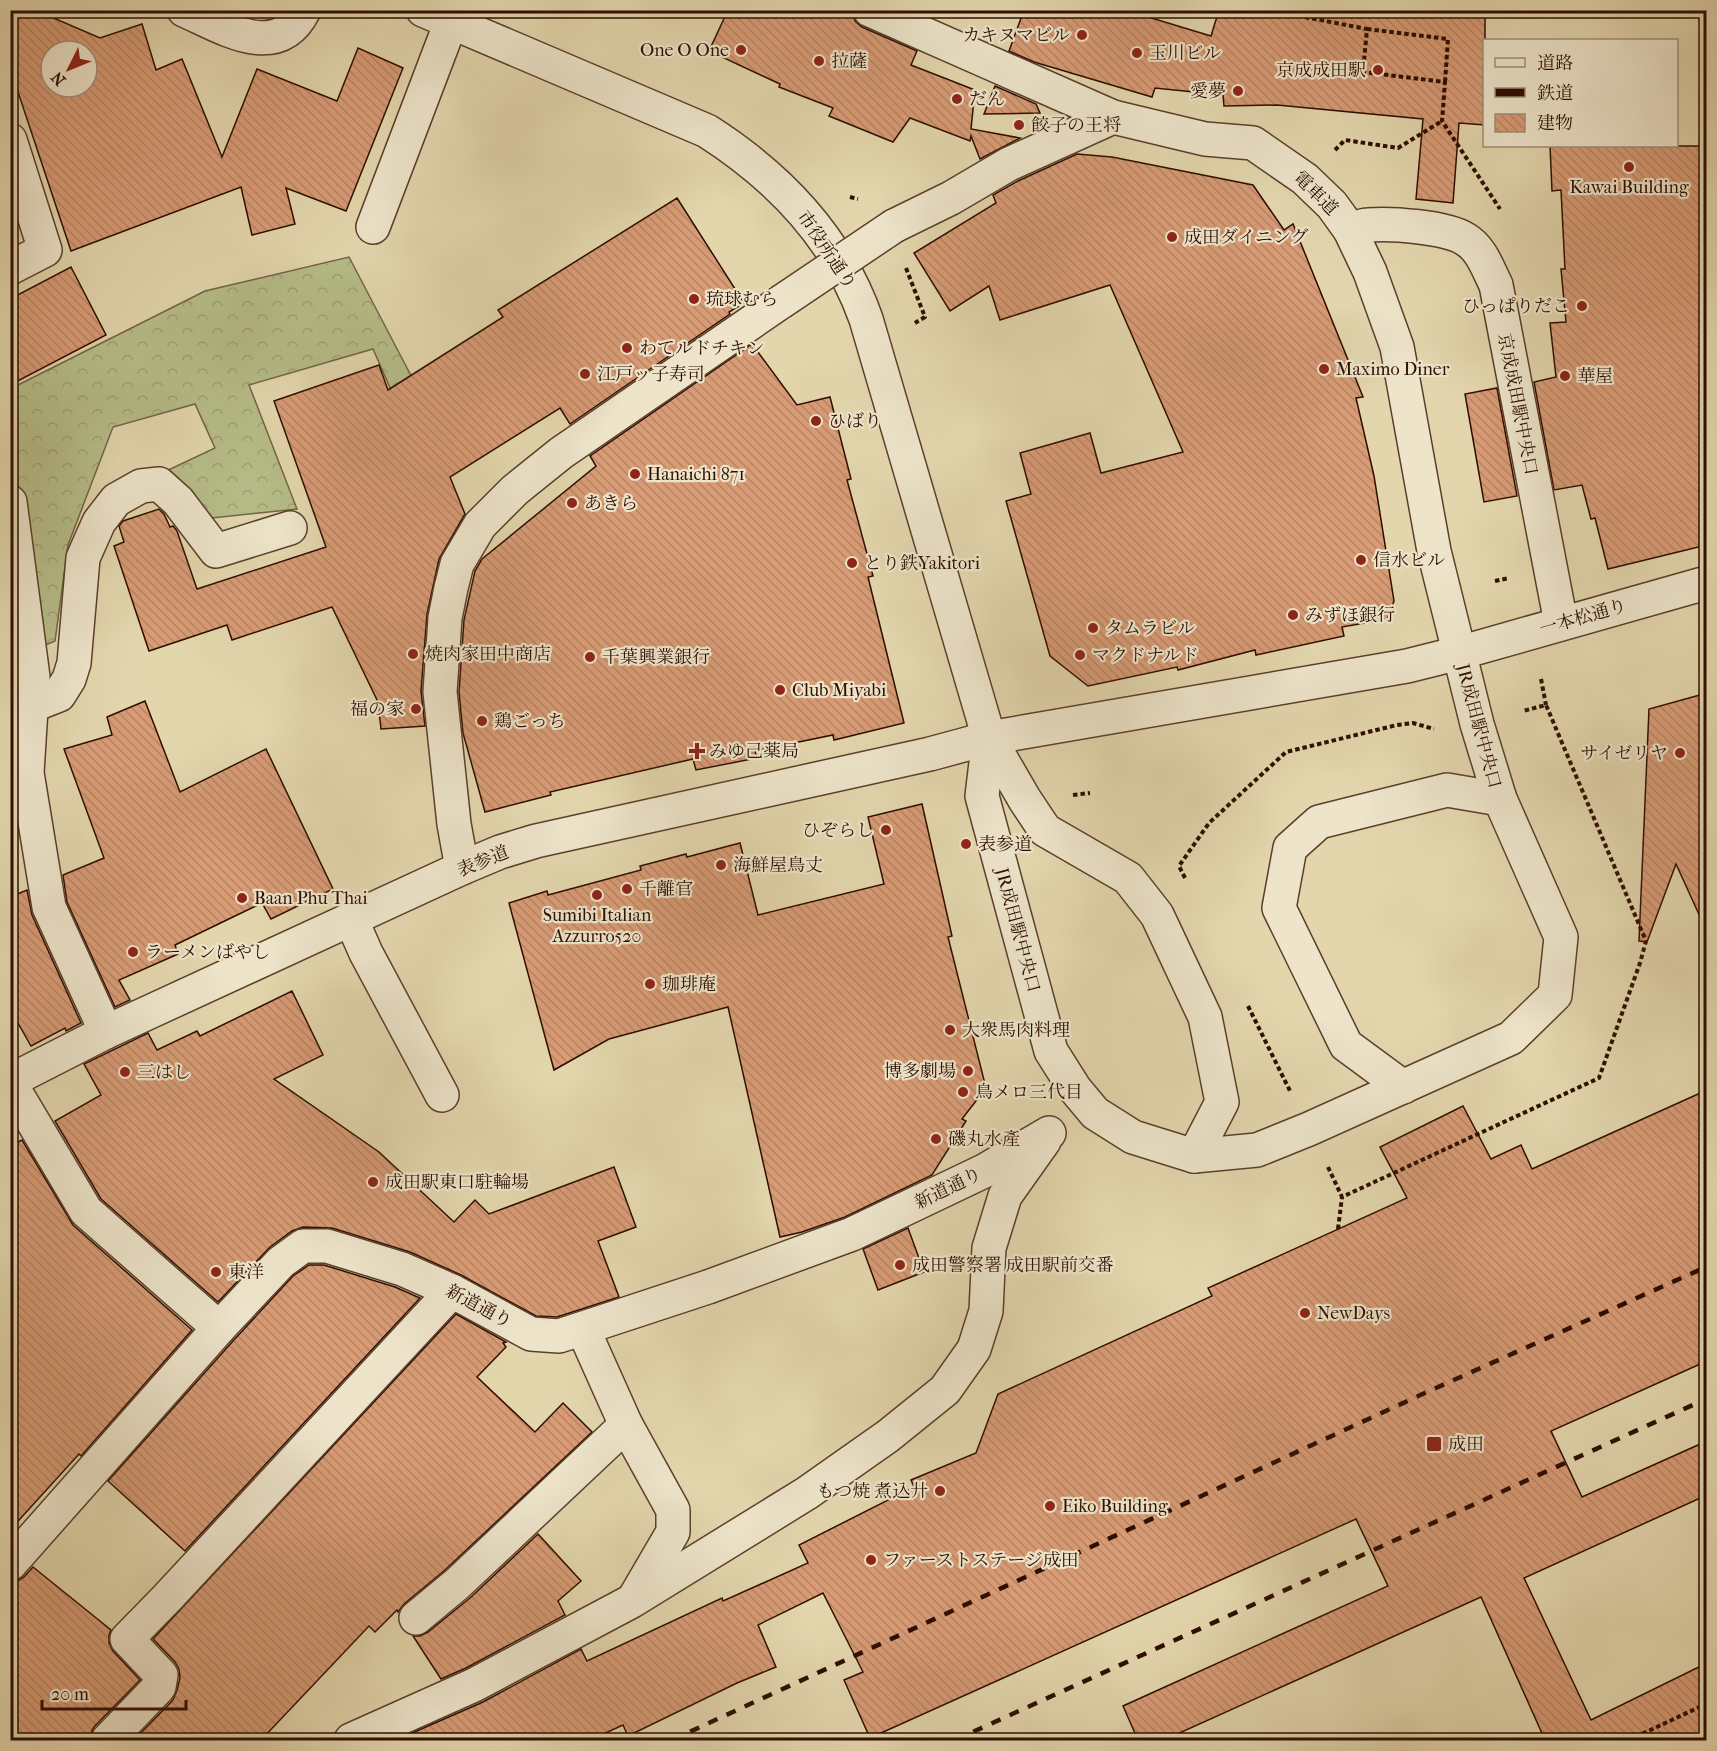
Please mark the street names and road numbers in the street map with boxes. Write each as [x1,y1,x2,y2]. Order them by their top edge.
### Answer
street label: 電車道 [1289,167,1342,220]
street label: 市役所通り [793,207,860,293]
street label: 京成成田駅中央口 [1493,331,1542,477]
street label: 一本松通り [1537,595,1629,640]
street label: JR成田駅中央口 [1451,660,1505,791]
street label: 表参道 [454,842,512,881]
street label: JR成田駅中央口 [990,864,1044,995]
street label: 新道通り [911,1163,985,1214]
street label: 新道通り [442,1280,515,1333]

